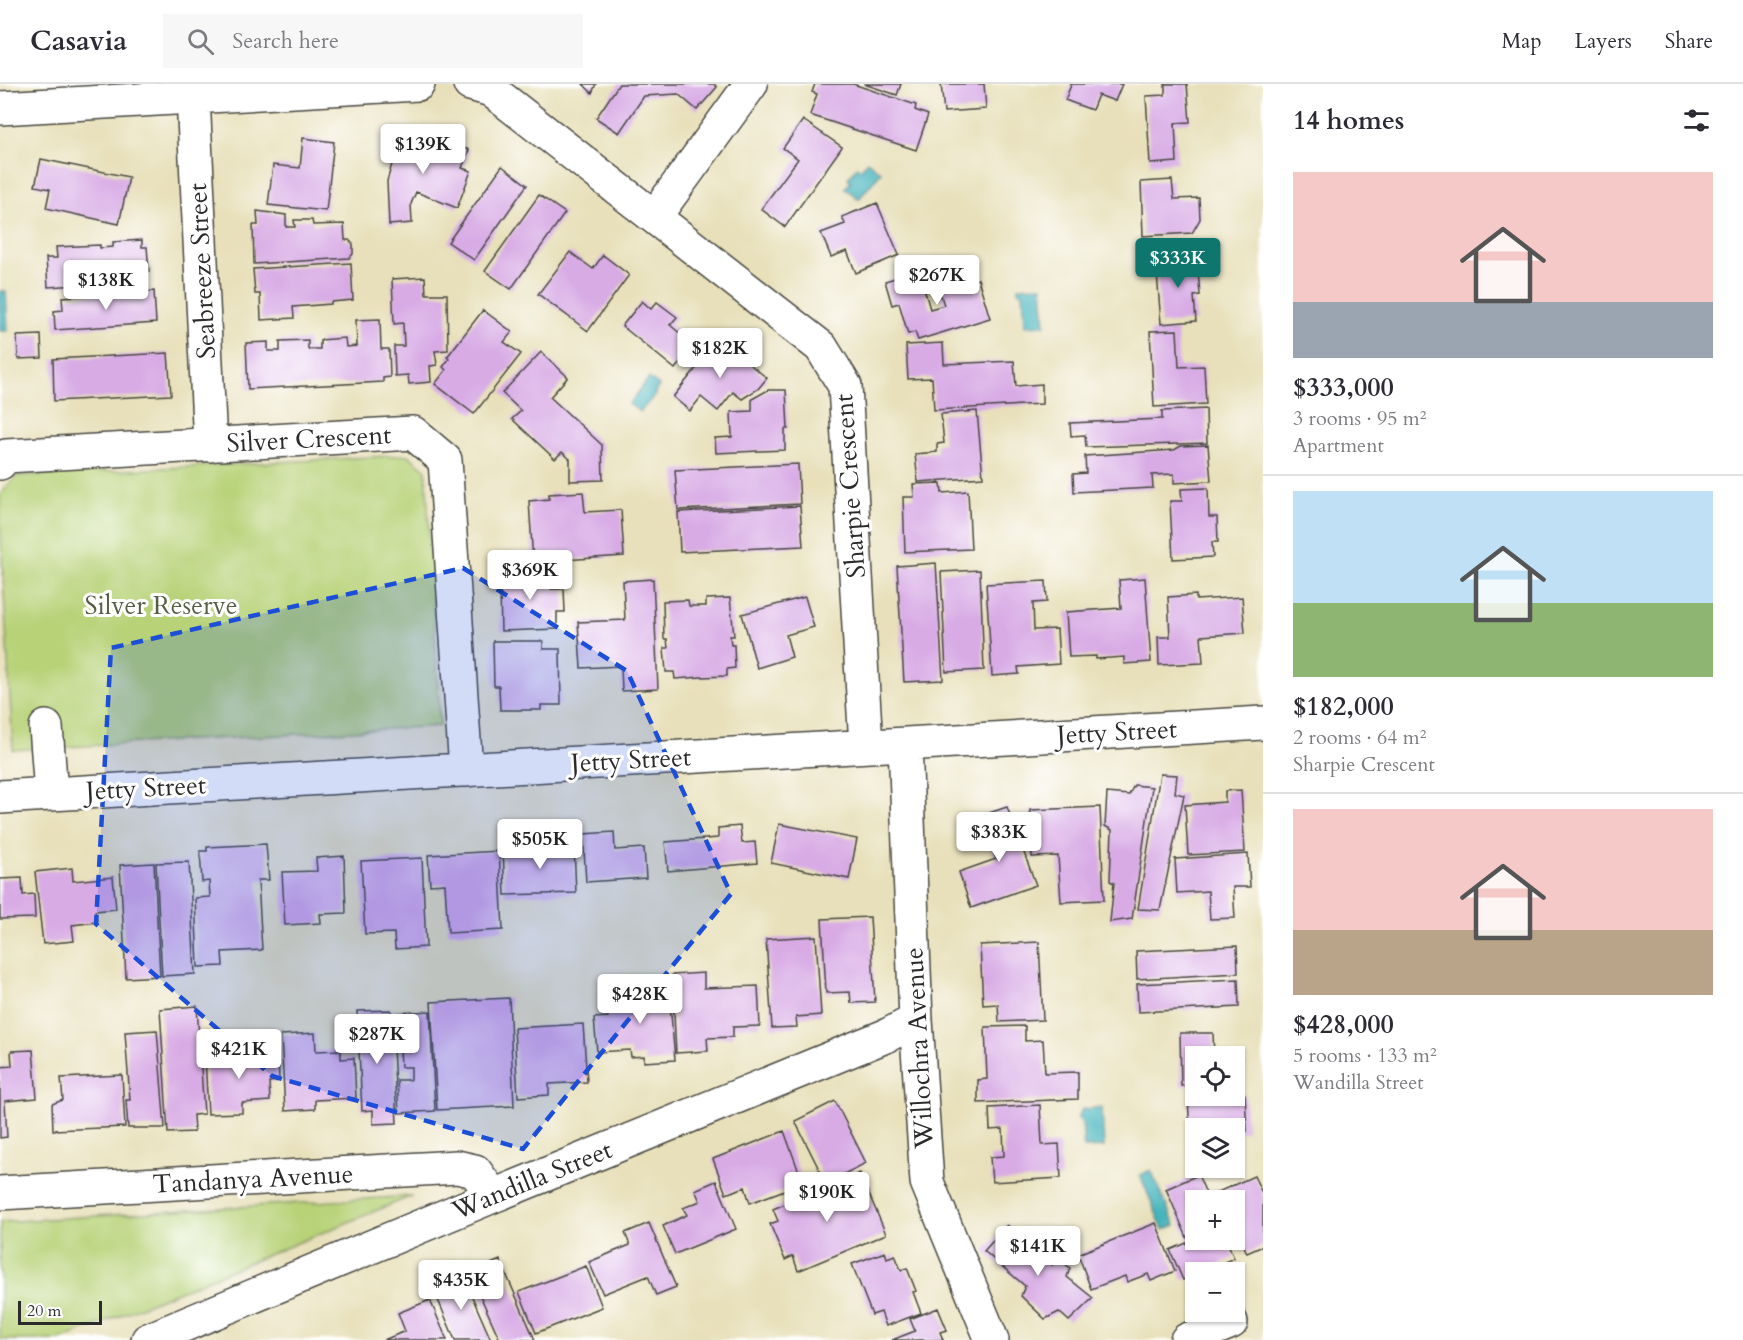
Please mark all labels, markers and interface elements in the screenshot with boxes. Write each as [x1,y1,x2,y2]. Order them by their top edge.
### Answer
search box [163,14,583,68]
text: Casavia [30,22,127,60]
icon: search [184,25,217,58]
text: Search here [232,26,339,56]
text: Map [1502,27,1542,56]
text: Layers [1575,27,1632,56]
text: Share [1665,27,1713,56]
text: 14 homes [1293,103,1404,138]
icon: filters [1680,104,1713,137]
pin: $139K [381,124,465,175]
text: $139K [394,130,452,157]
street label: Seabreeze Street [180,182,224,360]
icon: home [1449,211,1557,319]
pin: $333K [1136,238,1220,289]
text: $333K [1149,244,1207,271]
pin: $267K [895,255,979,306]
pin: $138K [64,260,148,311]
text: $267K [908,261,966,288]
text: $138K [77,266,135,293]
pin: $182K [678,328,762,379]
text: $182K [691,334,749,361]
text: $333,000 [1293,370,1394,405]
street label: Sharpie Crescent [826,393,874,579]
text: 3 rooms · 95 m² [1293,405,1426,432]
street label: Silver Crescent [226,417,392,461]
text: Apartment [1293,432,1384,459]
icon: home [1449,530,1557,638]
pin: $369K [488,550,572,601]
text: $369K [501,556,559,583]
park label: Silver Reserve [84,588,238,623]
text: $182,000 [1293,689,1394,724]
street label: Jetty Street [1052,711,1178,753]
text: 2 rooms · 64 m² [1293,724,1426,751]
street label: Jetty Street [566,739,692,781]
text: Sharpie Crescent [1293,751,1435,778]
street label: Jetty Street [81,767,207,809]
pin: $383K [957,812,1041,863]
text: $383K [970,818,1028,845]
pin: $505K [498,819,582,870]
text: $505K [511,825,569,852]
icon: home [1449,848,1557,956]
street label: Willochra Avenue [896,946,942,1151]
pin: $428K [598,974,682,1025]
text: $428K [611,980,669,1007]
text: $428,000 [1293,1007,1394,1042]
pin: $287K [335,1014,419,1065]
text: $287K [348,1020,406,1047]
pin: $421K [197,1029,281,1080]
text: $421K [210,1035,268,1062]
text: 5 rooms · 133 m² [1293,1042,1437,1069]
map controls [1185,1046,1245,1322]
button: locate [1185,1046,1245,1106]
text: Wandilla Street [1293,1069,1424,1096]
button: layers [1185,1118,1245,1178]
street label: Wandilla Street [446,1132,617,1228]
street label: Tandanya Avenue [152,1156,354,1202]
pin: $190K [785,1172,869,1223]
text: $190K [798,1178,856,1205]
button: + [1185,1190,1245,1250]
pin: $141K [996,1226,1080,1277]
text: $141K [1009,1232,1067,1259]
pin: $435K [419,1260,503,1311]
button: − [1185,1262,1245,1322]
text: $435K [432,1266,490,1293]
scale bar [18,1298,102,1326]
text: 20 m [27,1300,61,1322]

